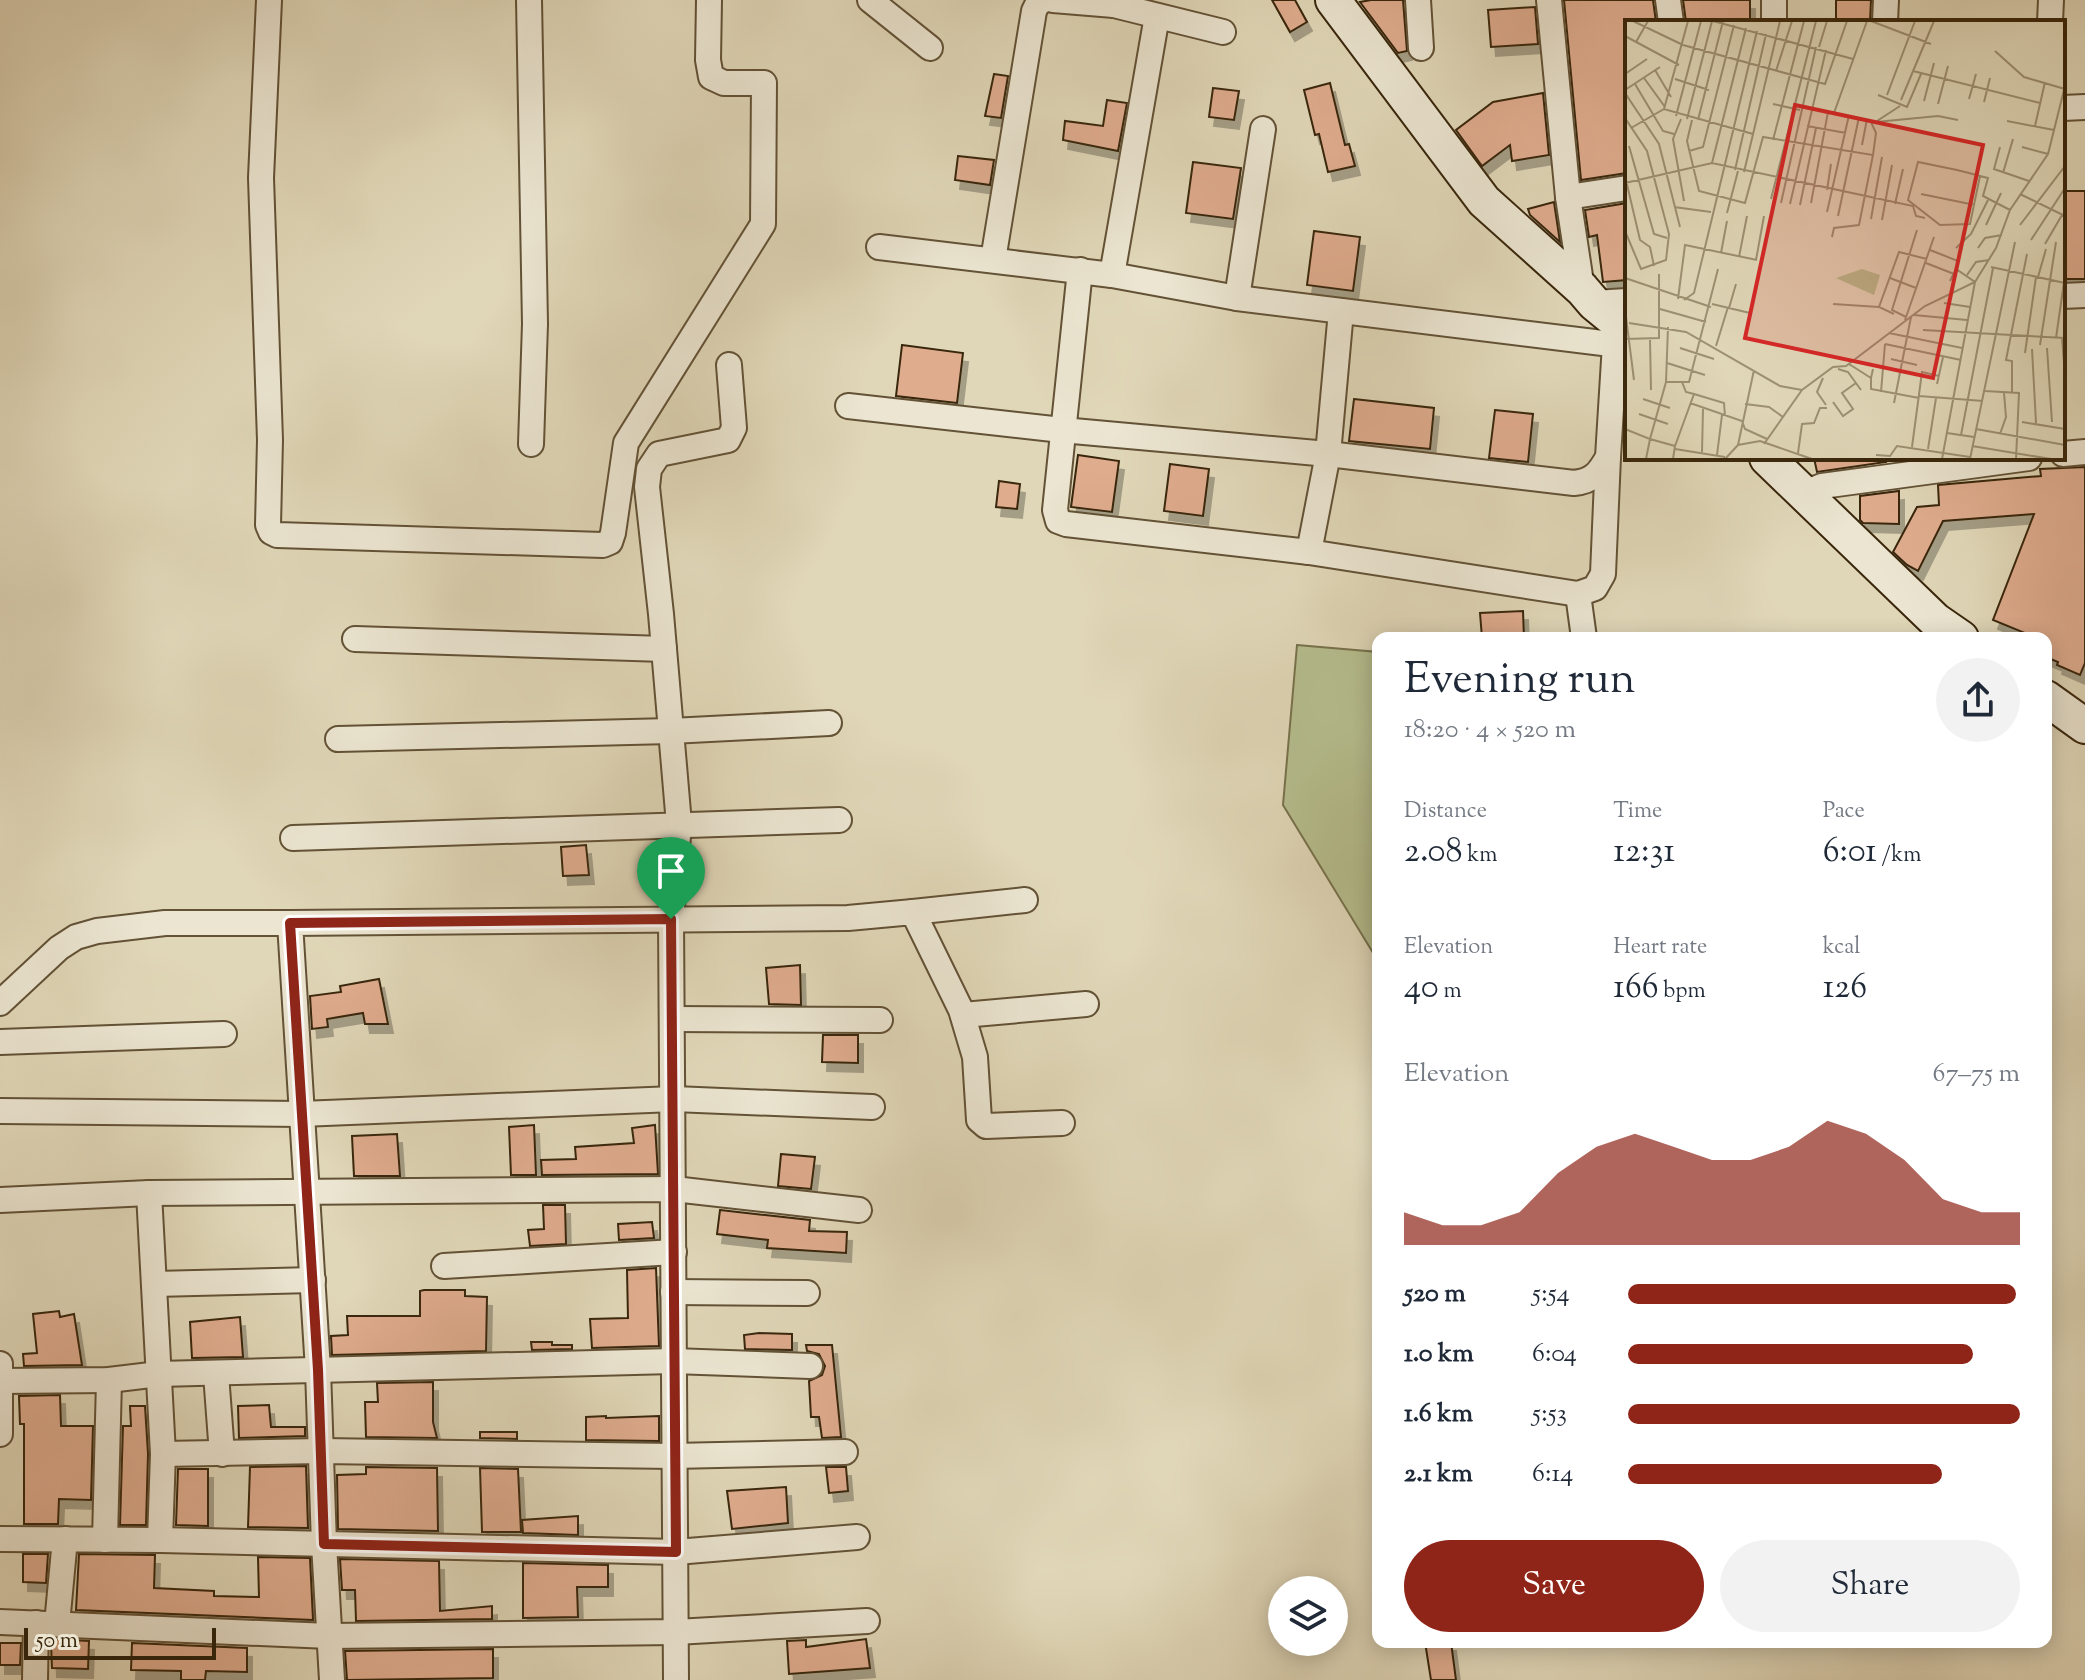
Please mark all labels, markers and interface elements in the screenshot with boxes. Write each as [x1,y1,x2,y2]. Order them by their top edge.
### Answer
inset map [1625,20,2065,460]
text: Evening run [1404,650,1636,713]
button: share [1936,658,2020,742]
text: 18:20 · 4 × 520 m [1404,712,1576,749]
text: Distance [1404,796,1487,828]
text: Time [1613,796,1662,828]
text: Pace [1823,796,1865,828]
text: 2.08 [1404,828,1463,877]
text: 12:31 [1613,828,1675,877]
text: 6:01 [1823,828,1877,877]
pin [637,837,705,919]
text: km [1463,840,1497,872]
text: /km [1877,840,1921,872]
icon: arrive [649,849,693,893]
text: Elevation [1404,932,1493,964]
text: Heart rate [1613,932,1707,964]
text: kcal [1823,932,1860,964]
text: 40 [1404,964,1439,1013]
text: 166 [1613,964,1659,1013]
text: 126 [1823,964,1867,1013]
text: m [1439,976,1462,1008]
text: bpm [1659,976,1706,1008]
text: Elevation [1404,1056,1509,1093]
text: 67–75 m [1933,1056,2020,1093]
text: 520 m [1404,1276,1466,1313]
text: 5:54 [1532,1276,1570,1313]
text: 1.0 km [1404,1336,1474,1373]
text: 6:04 [1532,1336,1577,1373]
text: 1.6 km [1404,1396,1473,1433]
text: 5:53 [1532,1396,1567,1433]
text: 2.1 km [1404,1456,1473,1493]
text: 6:14 [1532,1456,1573,1493]
button: Save [1404,1540,1704,1632]
button: Share [1720,1540,2020,1632]
map controls [1268,1576,1348,1656]
button: layers [1268,1576,1348,1656]
scale bar [24,1624,216,1660]
text: 50 m [36,1626,78,1658]

